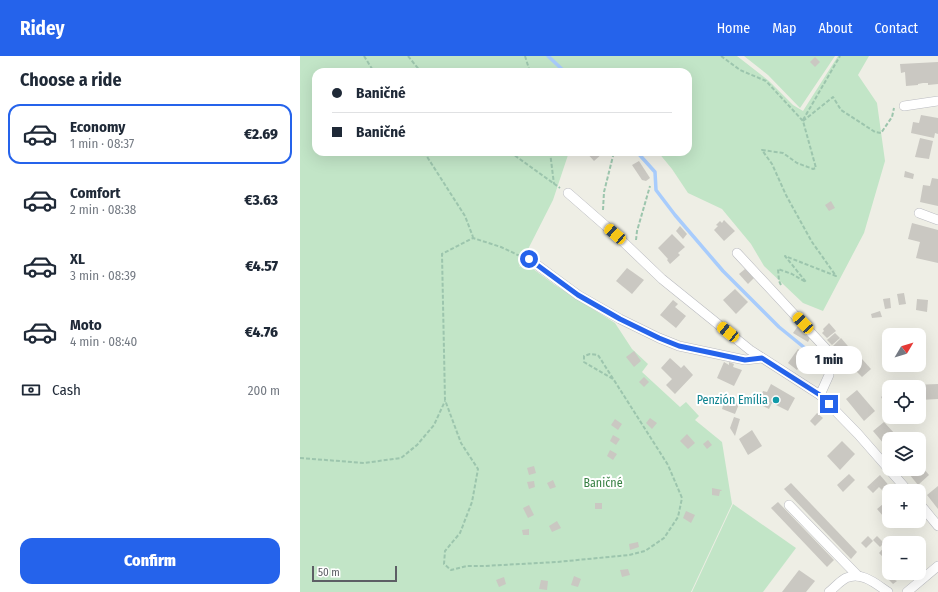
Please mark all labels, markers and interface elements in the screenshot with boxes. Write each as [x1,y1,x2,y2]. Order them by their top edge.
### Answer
text: Ridey [20,17,64,40]
text: Home [717,20,750,37]
text: Map [772,20,796,37]
text: About [818,20,853,37]
text: Contact [875,20,918,37]
text: Choose a ride [20,69,122,91]
text: Baničné [356,84,406,102]
icon: car [22,116,58,152]
text: Economy [70,118,125,136]
text: Baničné [356,123,406,141]
text: €2.69 [244,125,278,143]
text: 1 min · 08:37 [70,136,134,151]
icon: car [22,182,58,218]
text: Comfort [70,184,121,202]
text: €3.63 [244,191,278,209]
text: 2 min · 08:38 [70,202,136,217]
car [602,222,628,246]
icon: car [22,248,58,284]
text: XL [70,250,85,268]
route start [520,250,538,268]
text: €4.57 [245,257,278,275]
text: 3 min · 08:39 [70,268,136,283]
car [790,310,816,336]
icon: car [22,314,58,350]
text: Moto [70,316,102,334]
car [715,320,741,344]
text: €4.76 [245,323,278,341]
north arrow [882,328,926,372]
map controls [882,328,926,580]
text: 4 min · 08:40 [70,334,137,349]
callout: 1 min [796,346,862,374]
text: 1 min [815,352,843,367]
icon: cash [20,379,42,401]
button: locate [882,380,926,424]
text: Cash [52,381,81,399]
text: 200 m [248,383,280,398]
place label: Penzión Emília [697,393,768,407]
marker: Penzión Emília [771,395,781,405]
route end [820,395,838,413]
button: layers [882,432,926,476]
park label: Baničné [583,476,623,490]
button: + [882,484,926,528]
button: − [882,536,926,580]
button: Confirm [20,538,280,584]
scale bar [312,564,397,583]
text: 50 m [318,566,340,579]

